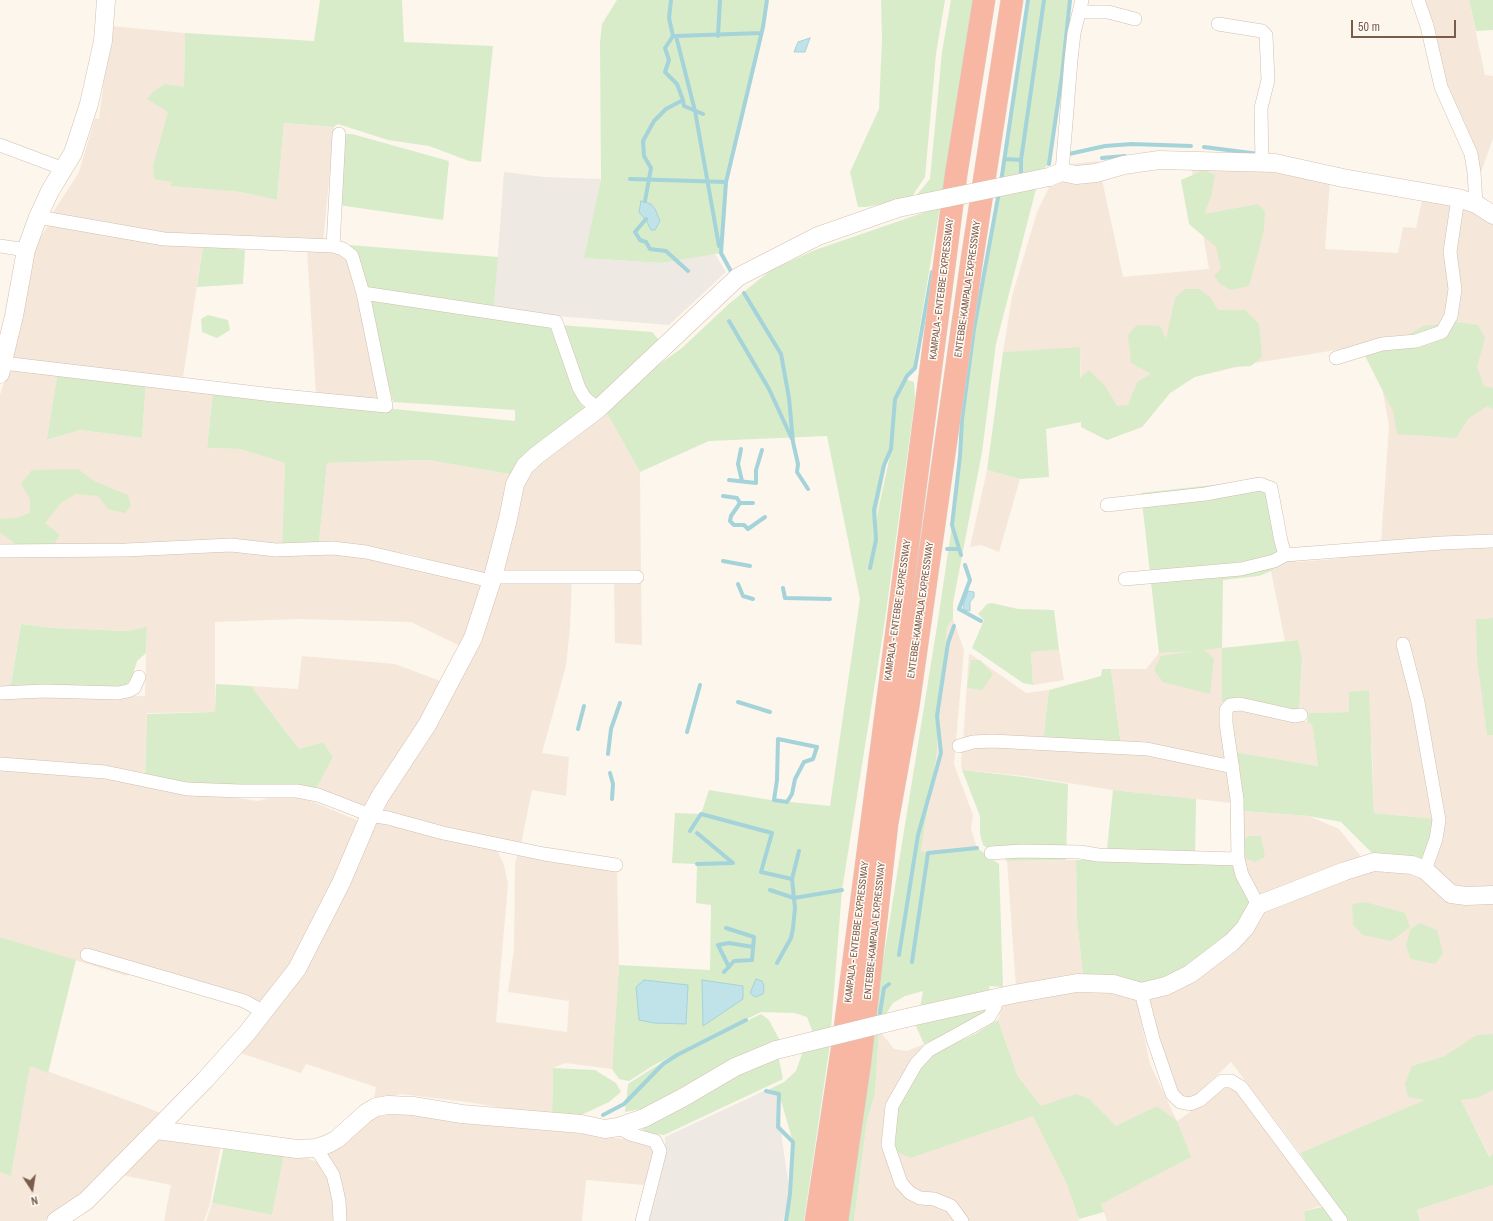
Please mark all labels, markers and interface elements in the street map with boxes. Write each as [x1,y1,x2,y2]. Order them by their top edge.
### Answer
scale bar [1353,12,1458,38]
text: 50 m [1358,19,1380,35]
street label: KAMPALA - ENTEBBE EXPRESSWAY [927,218,957,360]
street label: ENTEBBE-KAMPALA EXPRESSWAY [952,220,984,358]
street label: KAMPALA - ENTEBBE EXPRESSWAY [882,539,914,681]
street label: ENTEBBE-KAMPALA EXPRESSWAY [905,541,937,679]
street label: KAMPALA - ENTEBBE EXPRESSWAY [842,861,872,1003]
street label: ENTEBBE-KAMPALA EXPRESSWAY [862,862,888,1000]
north arrow [12,1169,52,1209]
text: N [30,1193,39,1208]

